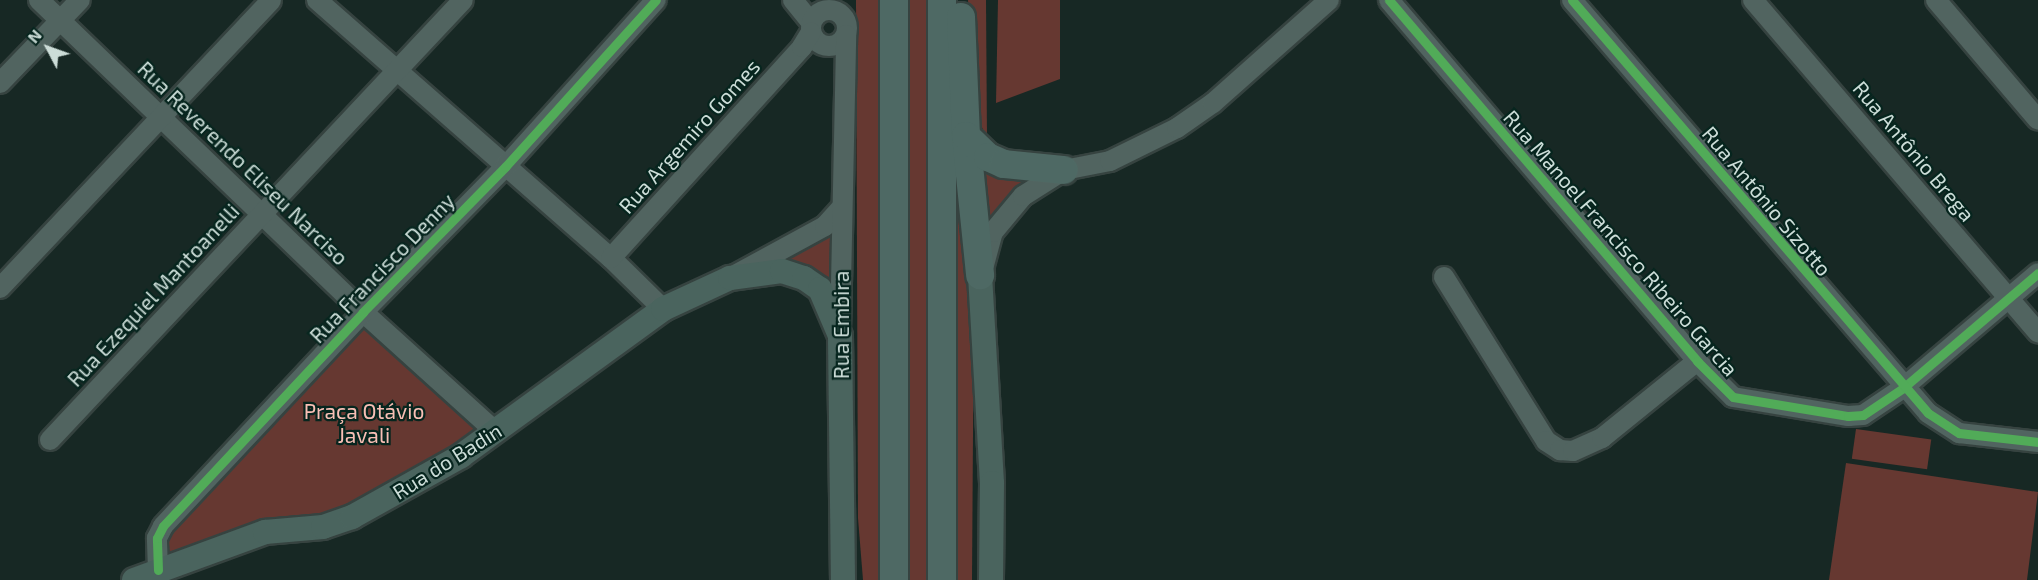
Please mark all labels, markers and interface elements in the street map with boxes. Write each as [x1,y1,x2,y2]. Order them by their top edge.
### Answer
north arrow [18,18,78,78]
text: N [23,25,45,46]
street label: Rua Argemiro Gomes [613,54,765,218]
street label: Rua Reverendo Eliseu Narciso [133,56,353,270]
street label: Rua Antônio Brega [1848,76,1980,226]
street label: Rua Manoel Francisco Ribeiro Garcia [1498,105,1744,381]
street label: Rua Antônio Sizotto [1697,121,1837,281]
street label: Rua Francisco Denny [304,188,460,348]
street label: Rua Ezequiel Mantoanelli [62,198,244,392]
street label: Rua Embira [828,271,854,379]
park label: Praça Otávio Javali [304,398,424,448]
street label: Rua do Badin [388,418,506,504]

